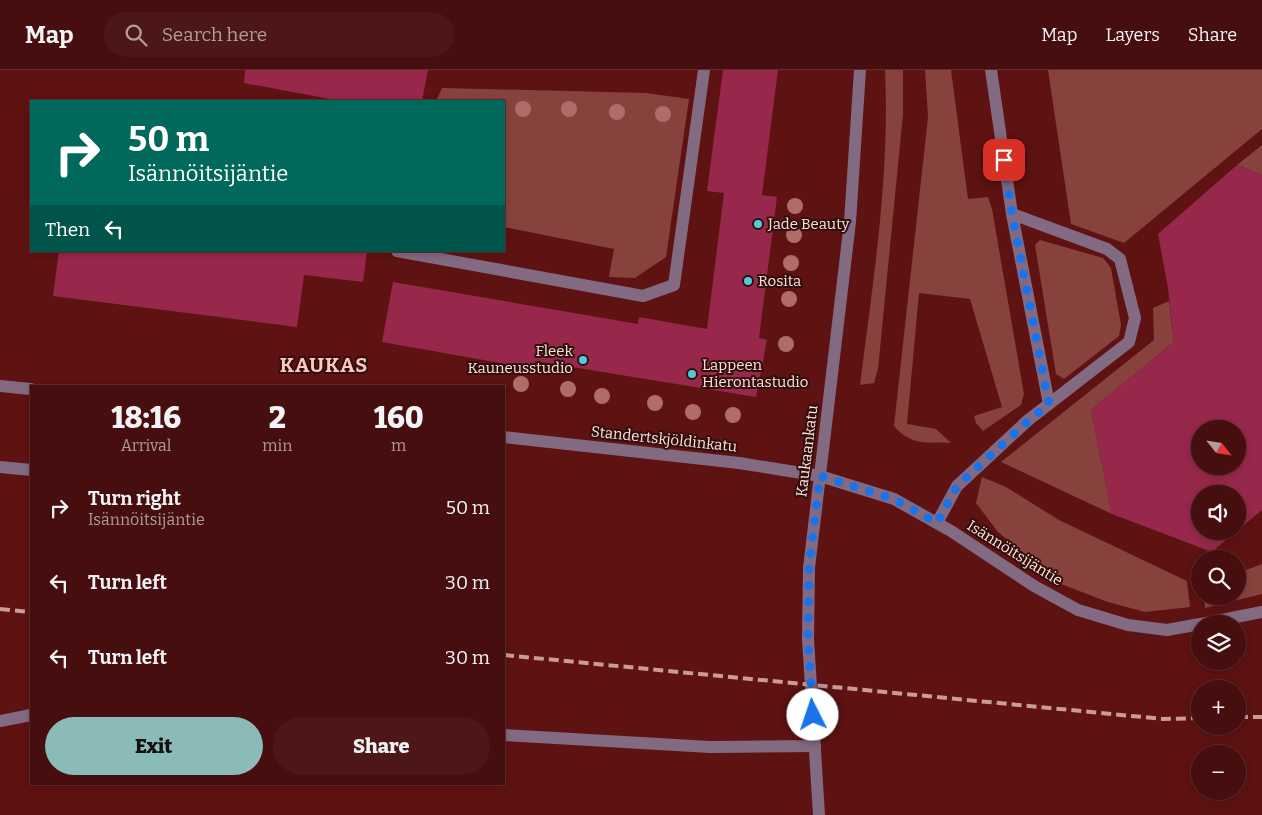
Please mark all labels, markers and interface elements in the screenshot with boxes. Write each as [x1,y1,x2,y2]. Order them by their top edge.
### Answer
search box [104,12,454,57]
text: Map [25,21,74,49]
icon: search [122,21,150,49]
text: Search here [162,23,267,46]
text: Map [1041,24,1077,46]
text: Layers [1105,24,1160,46]
text: Share [1188,24,1237,46]
text: 50 m [128,118,209,160]
icon: right [45,120,110,185]
pin [983,139,1025,181]
icon: arrive [990,146,1018,174]
text: Isännöitsijäntie [128,160,288,187]
icon: left [100,215,128,243]
place label: Jade Beauty [767,215,849,233]
text: Then [45,218,90,241]
marker: Jade Beauty [752,218,764,230]
place label: Rosita [758,272,801,290]
marker: Rosita [742,275,754,287]
place label: Fleek Kauneusstudio [467,342,573,377]
district label: KAUKAS [280,353,368,377]
marker: Fleek Kauneusstudio [577,354,589,366]
place label: Lappeen Hierontastudio [702,356,808,391]
marker: Lappeen Hierontastudio [686,368,698,380]
text: 18:16 [111,400,181,436]
text: 2 [269,400,286,436]
text: 160 [374,400,424,436]
street label: Kaukaankatu [792,404,822,498]
north arrow [1191,420,1246,475]
map controls [1191,420,1246,800]
street label: Standertskjöldinkatu [590,422,738,456]
text: Arrival [121,436,171,455]
text: min [262,436,292,455]
text: m [391,436,406,455]
button: sound [1191,485,1246,540]
text: Turn right [88,487,181,510]
icon: right [45,494,73,522]
text: 50 m [446,496,490,519]
text: Isännöitsijäntie [88,510,205,529]
street label: Isännöitsijäntie [964,516,1066,590]
button: search [1191,550,1246,605]
icon: left [45,569,73,597]
text: Turn left [88,571,167,594]
text: 30 m [445,571,490,594]
button: layers [1191,615,1246,670]
icon: left [45,644,73,672]
text: Turn left [88,646,167,669]
text: 30 m [445,646,490,669]
button: + [1191,680,1246,735]
position arrow [786,688,838,740]
button: Exit [45,717,263,775]
button: Share [273,717,490,775]
button: − [1191,745,1246,800]

